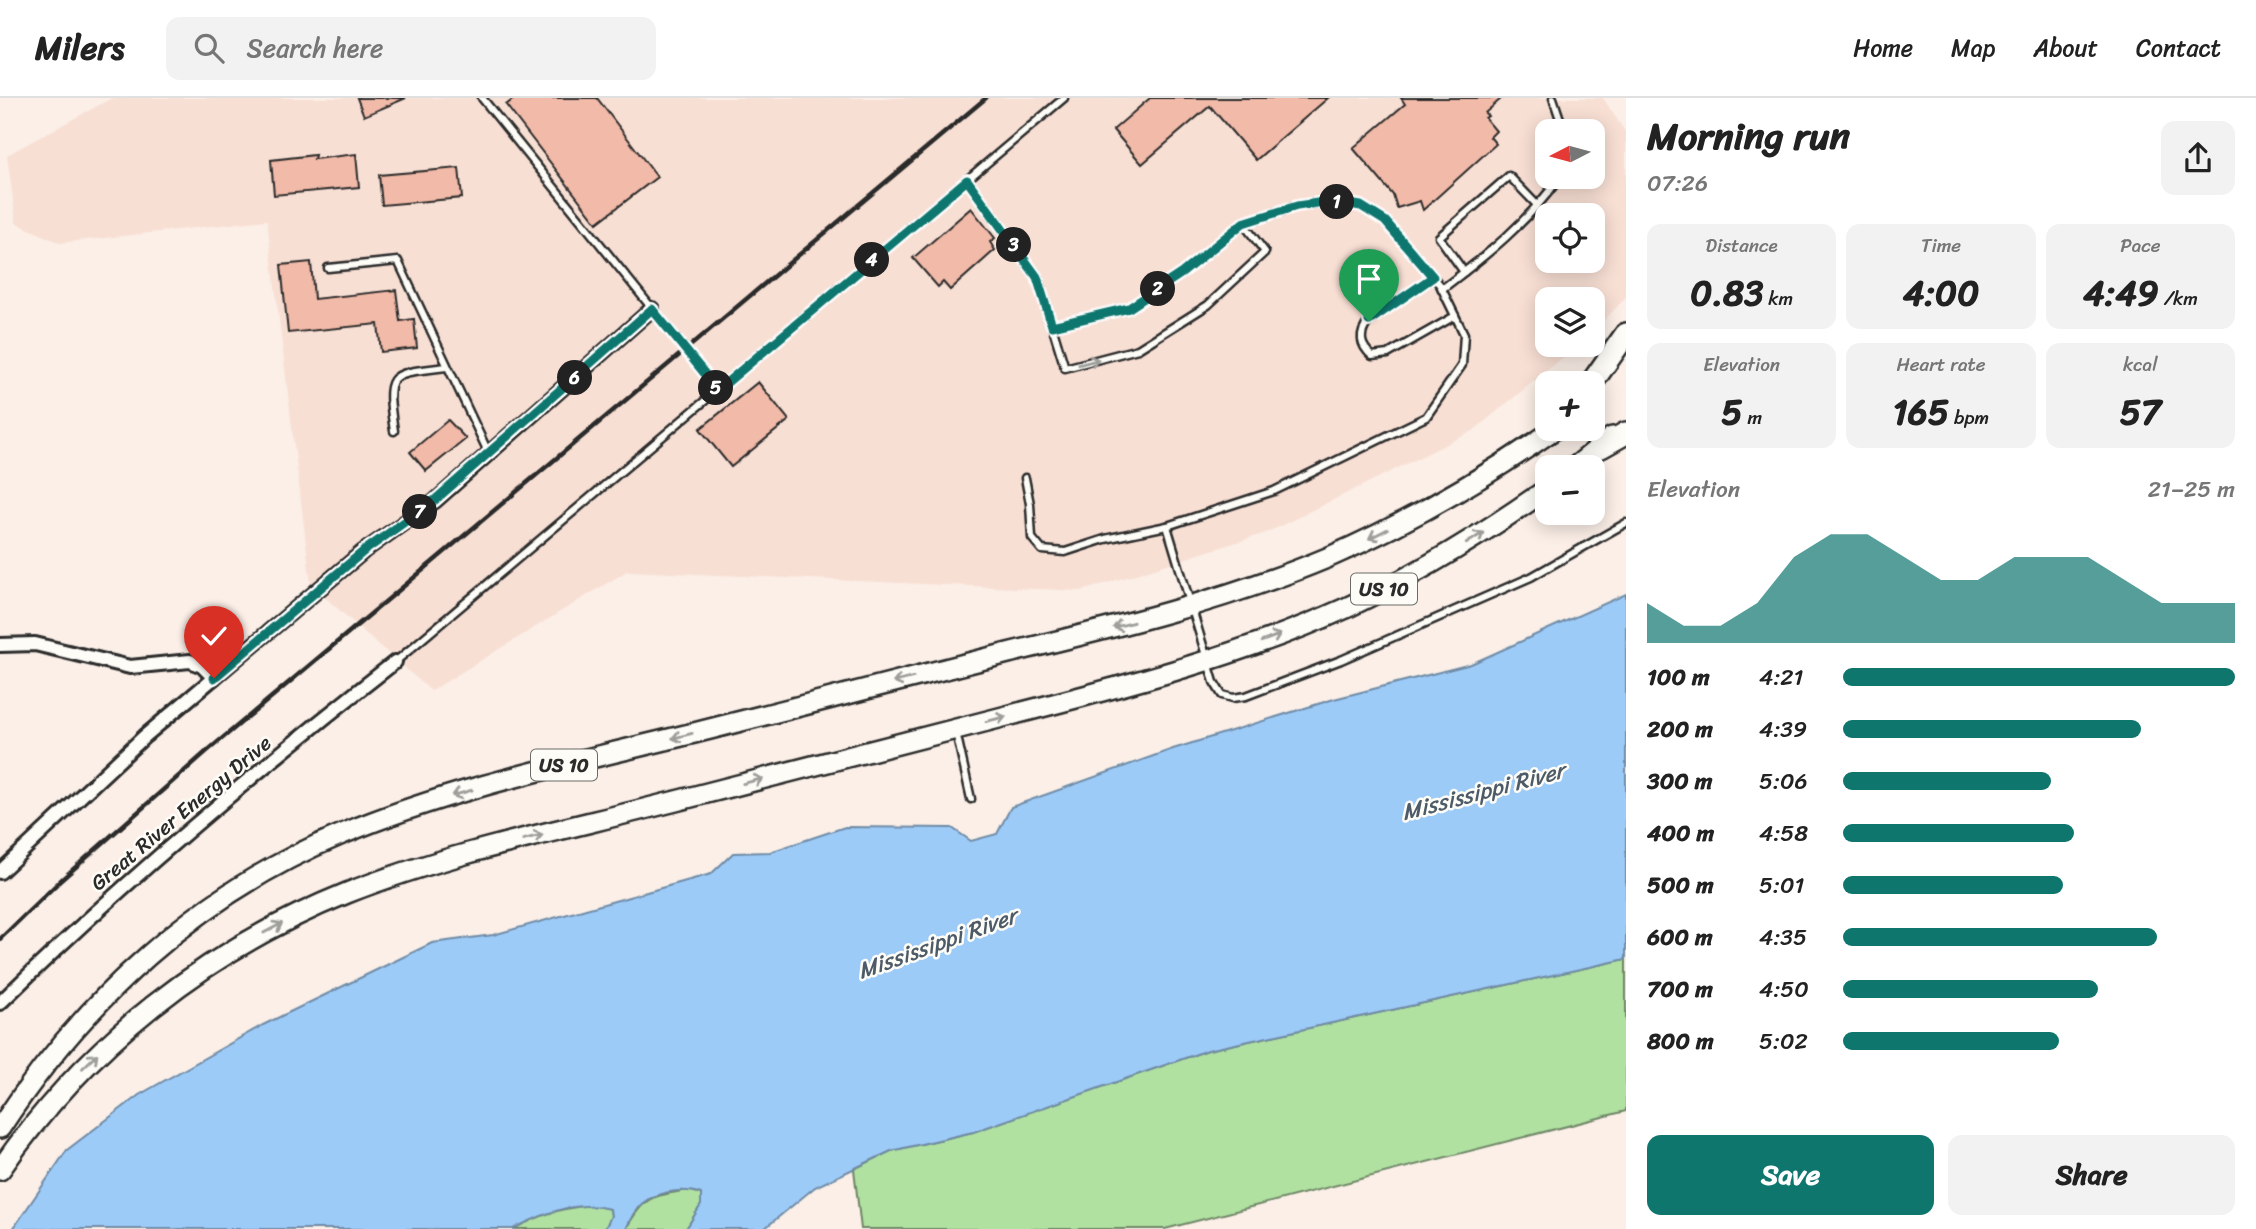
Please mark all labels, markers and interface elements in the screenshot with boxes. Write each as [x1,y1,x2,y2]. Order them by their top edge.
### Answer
search box [166,17,656,80]
text: Milers [35,19,124,77]
text: Search here [246,25,383,71]
text: Home [1853,27,1913,69]
text: Map [1951,27,1995,69]
text: About [2033,27,2098,69]
text: Contact [2136,27,2221,69]
icon: search [190,29,228,67]
text: Morning run [1647,103,1850,170]
north arrow [1535,119,1605,189]
map controls [1535,119,1605,525]
button: share [2161,121,2235,195]
text: 07:26 [1647,163,1708,204]
pin: 1 [1320,184,1354,220]
text: 1 [1332,185,1341,218]
button: locate [1535,203,1605,273]
pin: 3 [996,228,1032,262]
text: 3 [1008,228,1019,261]
text: Distance [1706,229,1778,262]
text: Time [1921,229,1961,262]
text: Pace [2120,229,2160,262]
pin: 4 [854,242,890,278]
text: 4 [866,243,877,276]
pin [1339,249,1399,321]
icon: arrive [1350,260,1388,298]
text: 0.83 [1690,262,1763,324]
text: 4:00 [1903,262,1979,324]
text: 4:49 [2083,262,2159,324]
pin: 2 [1140,272,1176,306]
text: 2 [1152,272,1163,305]
text: km [1763,282,1793,315]
text: /km [2159,282,2198,315]
button: layers [1535,287,1605,357]
text: Elevation [1703,348,1780,381]
text: Heart rate [1896,348,1986,381]
text: kcal [2123,348,2158,381]
one-way arrow [1077,355,1099,368]
pin: 6 [558,360,592,396]
text: 6 [569,361,580,394]
pin: 5 [698,370,734,406]
text: 5 [710,371,721,404]
button: + [1535,371,1605,441]
text: 5 [1721,381,1743,443]
text: 165 [1893,381,1949,443]
text: 57 [2120,381,2161,443]
text: m [1743,401,1762,434]
text: bpm [1949,401,1989,434]
button: − [1535,455,1605,525]
text: Elevation [1647,469,1740,510]
text: 21–25 m [2148,469,2235,510]
pin: 7 [402,494,438,530]
text: 7 [414,495,425,528]
one-way arrow [1368,528,1389,541]
one-way arrow [1464,530,1484,544]
road number: US 10 [1351,574,1417,604]
pin [184,606,244,678]
icon: check [195,617,233,655]
one-way arrow [1113,619,1135,632]
one-way arrow [1260,631,1281,644]
text: 100 m [1647,657,1710,698]
text: 4:21 [1759,657,1803,698]
one-way arrow [892,674,915,687]
text: 200 m [1647,709,1713,750]
text: 4:39 [1759,709,1807,750]
one-way arrow [984,712,1007,725]
street label: Great River Energy Drive [82,725,281,901]
one-way arrow [671,730,694,743]
water label: Mississippi River [1397,749,1574,833]
road number: US 10 [531,750,597,780]
text: 300 m [1647,761,1712,802]
text: 5:06 [1759,761,1808,802]
one-way arrow [742,773,764,786]
one-way arrow [451,787,473,800]
text: 400 m [1647,813,1714,854]
text: 4:58 [1759,813,1808,854]
one-way arrow [521,830,544,843]
text: 500 m [1647,865,1714,906]
text: 5:01 [1759,865,1804,906]
water label: Mississippi River [852,894,1027,991]
text: 600 m [1647,917,1713,958]
text: 4:35 [1759,917,1807,958]
one-way arrow [262,920,282,934]
text: 700 m [1647,969,1713,1010]
text: 4:50 [1759,969,1809,1010]
text: 800 m [1647,1021,1714,1062]
text: 5:02 [1759,1021,1808,1062]
one-way arrow [81,1053,98,1070]
button: Save [1647,1135,1934,1215]
button: Share [1948,1135,2235,1215]

